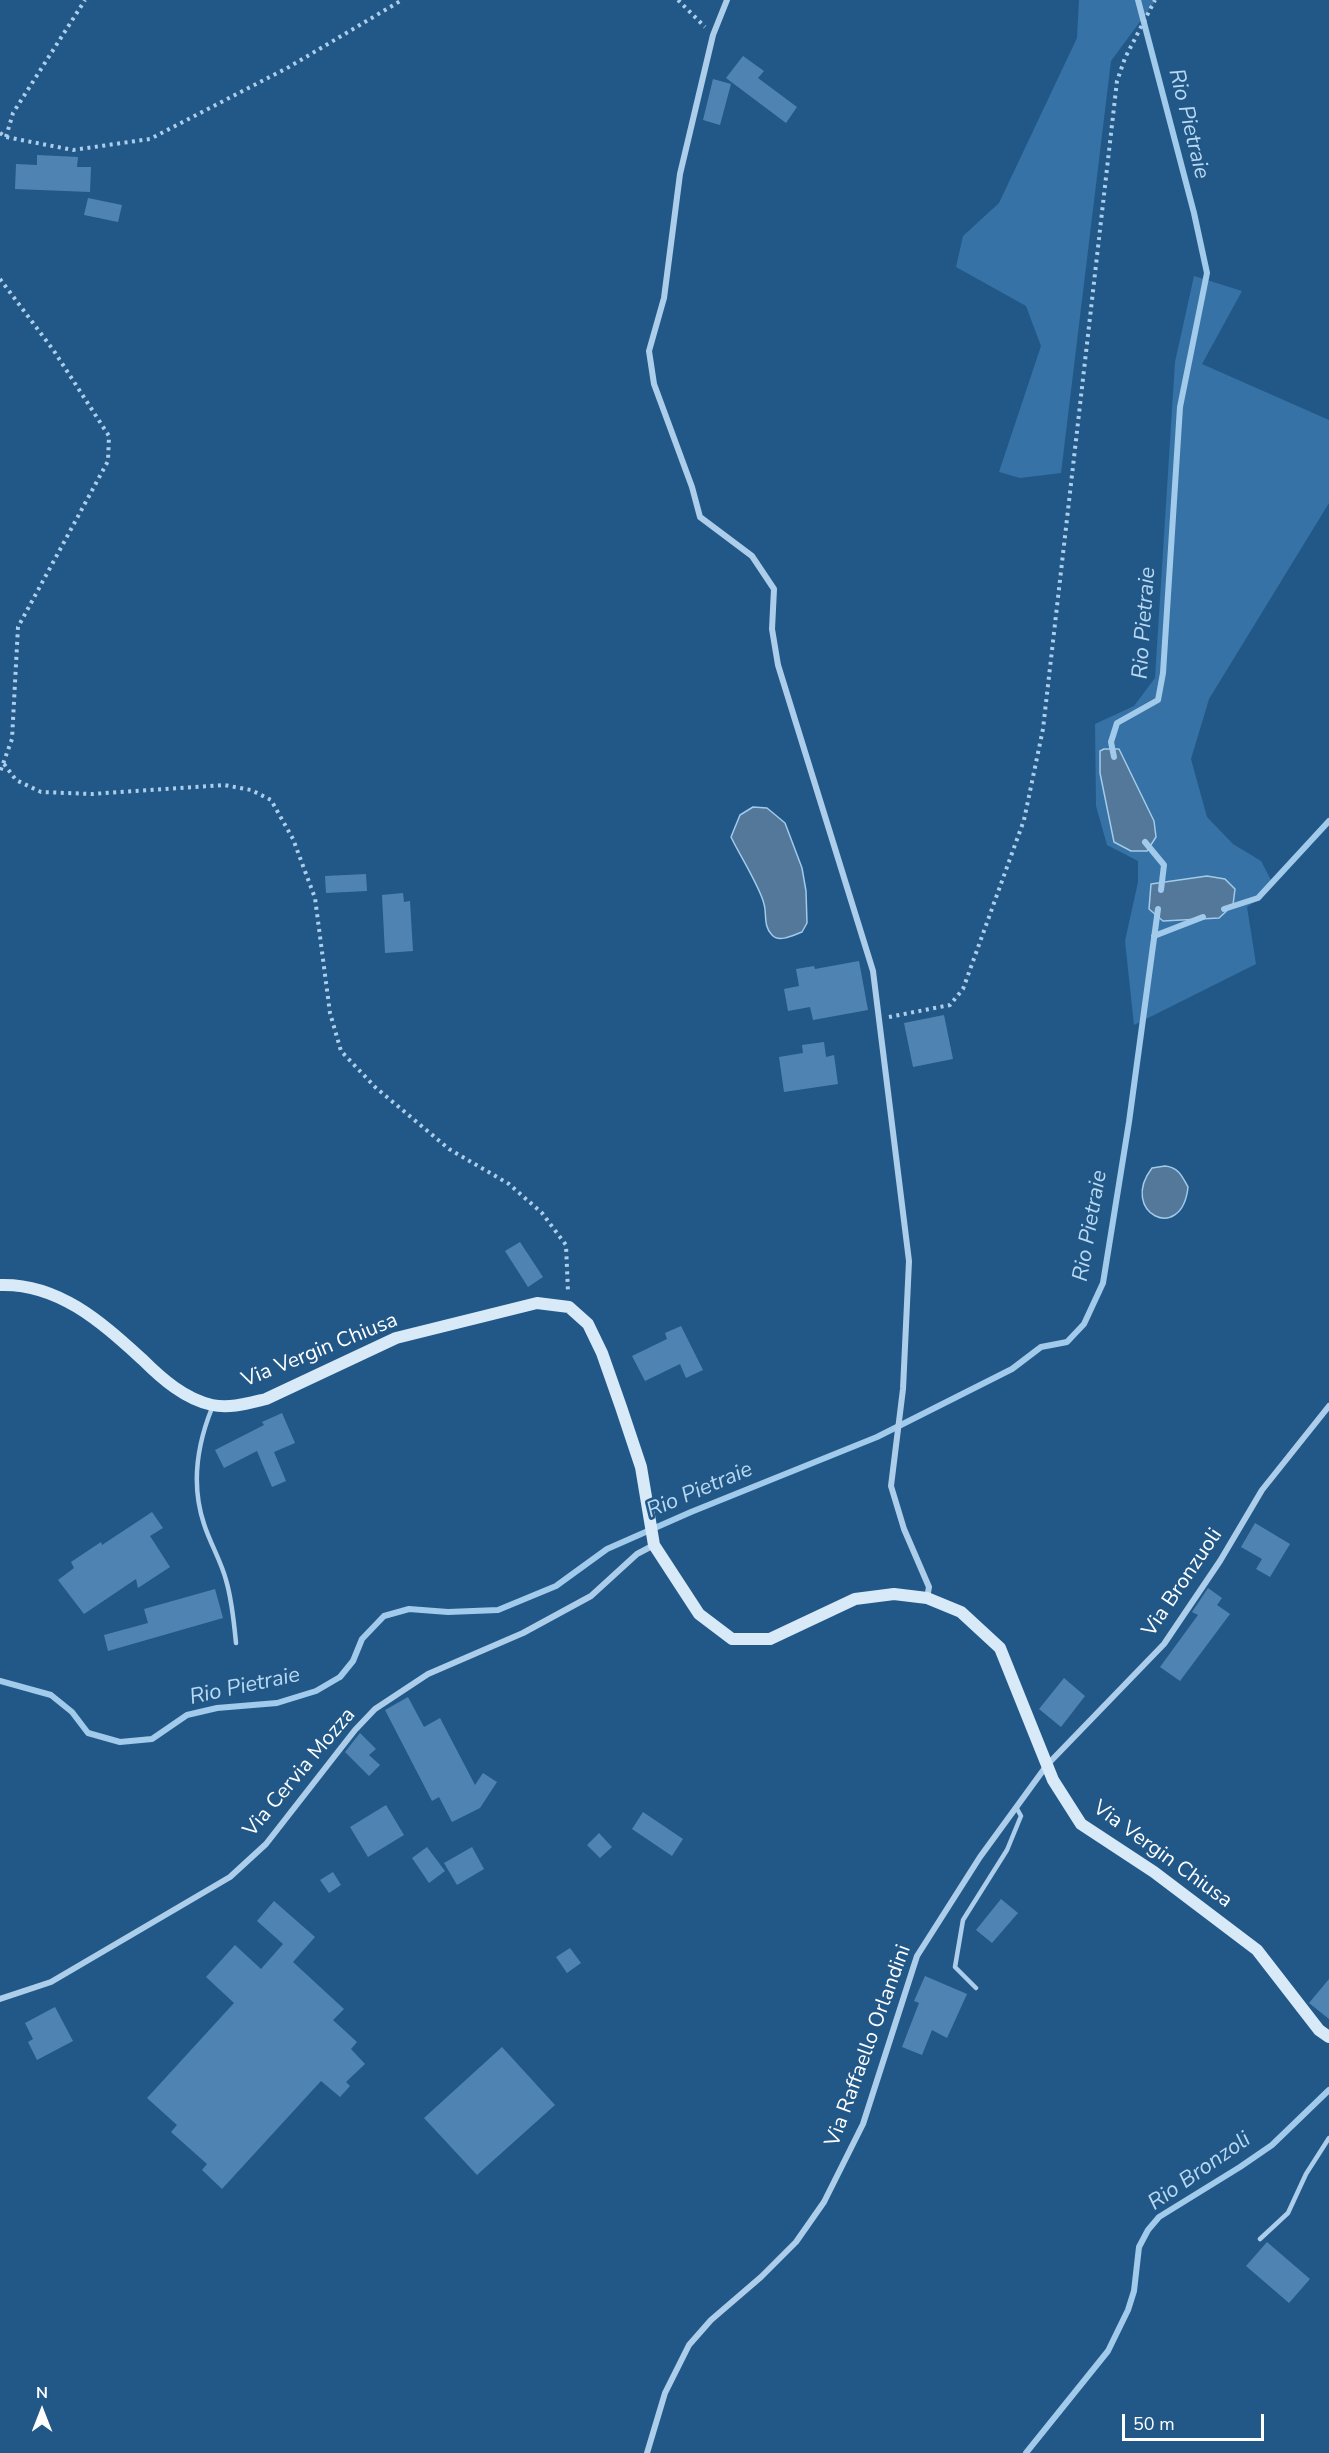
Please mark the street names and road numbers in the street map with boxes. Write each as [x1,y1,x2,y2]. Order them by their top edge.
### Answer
street label: Via Vergin Chiusa [238,1308,402,1394]
street label: Via Bronzuoli [1138,1524,1228,1642]
street label: Via Cervia Mozza [239,1703,361,1843]
street label: Via Vergin Chiusa [1087,1796,1237,1914]
street label: Via Raffaello Orlandini [821,1942,917,2150]

